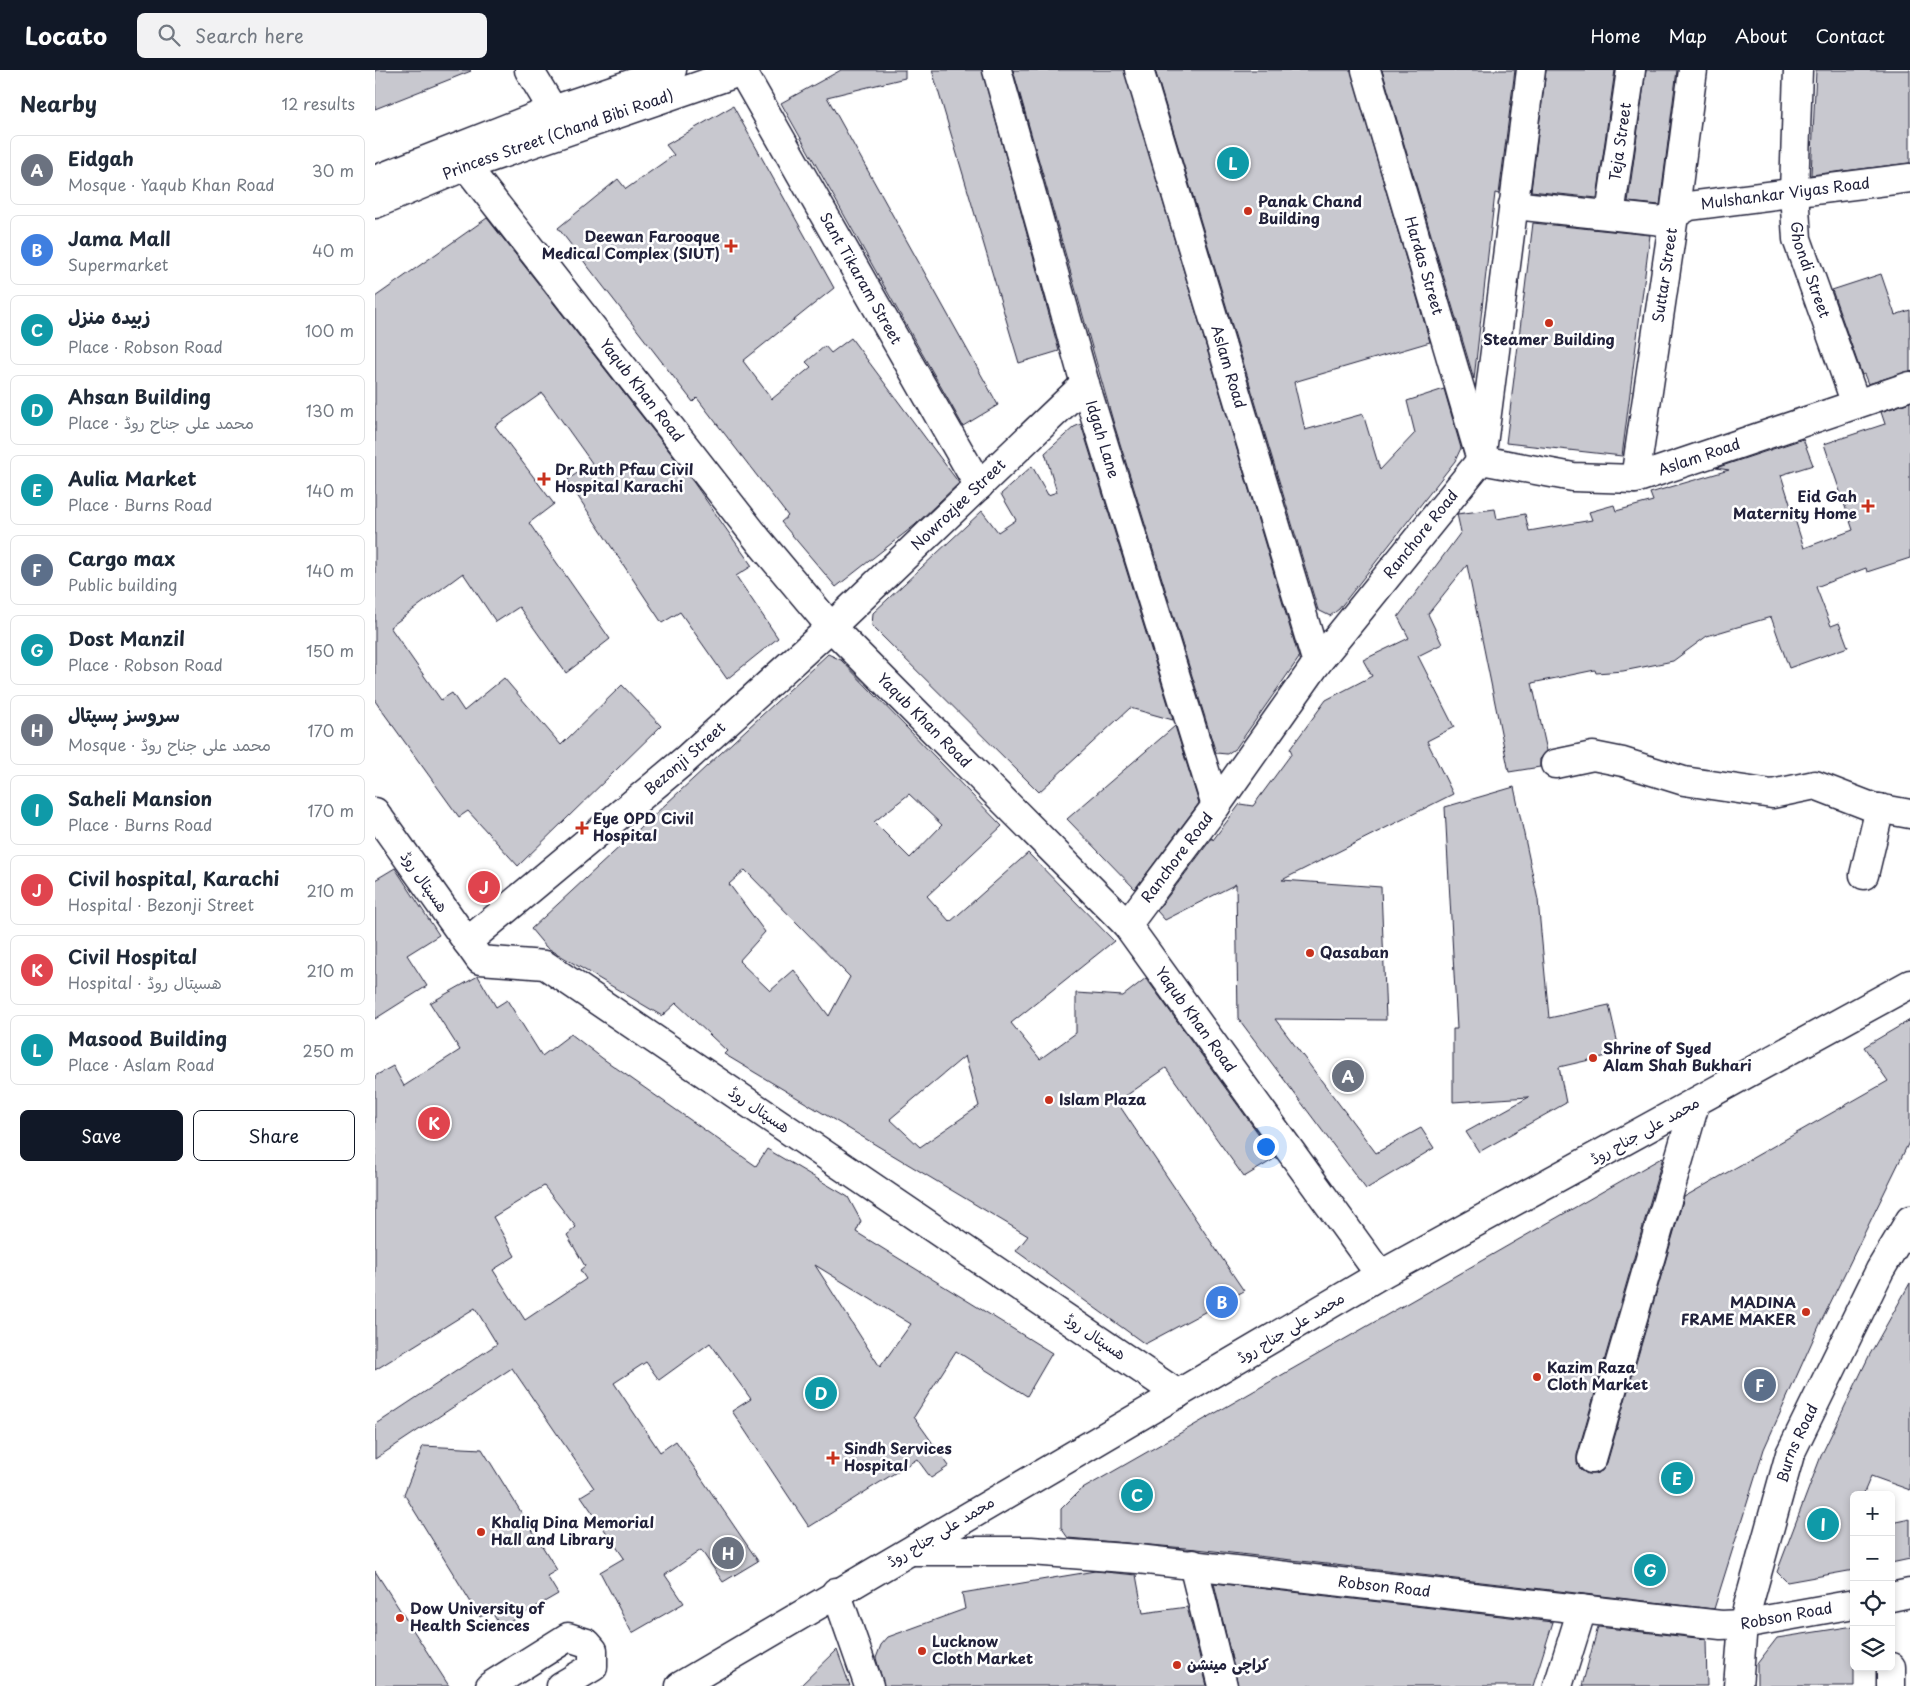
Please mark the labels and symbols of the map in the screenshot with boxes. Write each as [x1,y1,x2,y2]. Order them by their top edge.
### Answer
street label: Princess Street (Chand Bibi Road) [439,82,676,185]
street label: Teja Street [1602,101,1636,182]
pin: L [1217,144,1249,182]
street label: Mulshankar Viyas Road [1699,170,1871,214]
place label: Panak Chand Building [1258,189,1362,229]
marker: Panak Chand Building [1242,205,1254,217]
street label: Sant Tikaram Street [815,207,909,348]
street label: Hardas Street [1400,213,1451,317]
street label: Ghondi Street [1786,221,1837,321]
place label: Deewan Farooque Medical Complex (SIUT) [542,224,720,264]
street label: Suttar Street [1645,226,1682,324]
marker: Deewan Farooque Medical Complex (SIUT) [724,239,738,253]
marker: Steamer Building [1543,317,1555,329]
street label: Aslam Road [1206,322,1253,411]
place label: Steamer Building [1483,327,1615,350]
street label: Yaqub Khan Road [595,333,690,446]
street label: Idgah Lane [1081,397,1127,481]
street label: Aslam Road [1654,431,1743,480]
street label: Nowrozjee Street [905,453,1010,555]
place label: Dr Ruth Pfau Civil Hospital Karachi [555,457,693,497]
marker: Dr Ruth Pfau Civil Hospital Karachi [537,472,551,486]
street label: Ranchore Road [1377,484,1463,583]
place label: Eid Gah Maternity Home [1733,484,1857,524]
marker: Eid Gah Maternity Home [1861,499,1875,513]
street label: Yaqub Khan Road [873,667,977,772]
street label: Bezonji Street [639,716,730,800]
place label: Eye OPD Civil Hospital [593,806,694,846]
street label: Ranchore Road [1134,807,1218,907]
marker: Eye OPD Civil Hospital [575,821,589,835]
street label: ھسپتال روڈ [396,846,455,916]
pin: J [468,868,500,906]
place label: Qasaban [1320,940,1389,963]
marker: Qasaban [1304,947,1316,959]
street label: Yaqub Khan Road [1151,961,1243,1076]
place label: Shrine of Syed Alam Shah Bukhari [1602,1036,1752,1076]
marker: Shrine of Syed Alam Shah Bukhari [1587,1052,1599,1064]
pin: A [1332,1057,1364,1095]
street label: ھسپتال روڈ [724,1080,795,1138]
place label: Islam Plaza [1059,1087,1147,1110]
street label: محمد علی جناح روڈ [1585,1090,1703,1169]
marker: Islam Plaza [1043,1094,1055,1106]
pin: K [418,1104,450,1142]
your location [1253,1134,1279,1160]
pin: B [1206,1283,1238,1321]
street label: محمد علی جناح روڈ [1232,1285,1348,1368]
place label: MADINA FRAME MAKER [1681,1290,1796,1330]
marker: MADINA FRAME MAKER [1800,1306,1812,1318]
street label: ھسپتال روڈ [1060,1307,1131,1365]
place label: Kazim Raza Cloth Market [1547,1355,1648,1395]
pin: F [1744,1366,1776,1404]
marker: Kazim Raza Cloth Market [1531,1371,1543,1383]
pin: D [805,1374,837,1412]
street label: Burns Road [1770,1400,1823,1485]
place label: Sindh Services Hospital [844,1436,952,1476]
marker: Sindh Services Hospital [826,1451,840,1465]
pin: E [1661,1459,1693,1497]
pin: C [1121,1476,1153,1514]
street label: محمد علی جناح روڈ [882,1489,998,1572]
pin: I [1807,1505,1839,1543]
place label: Khaliq Dina Memorial Hall and Library [491,1510,654,1550]
marker: Khaliq Dina Memorial Hall and Library [475,1526,487,1538]
pin: H [712,1534,744,1572]
pin: G [1634,1551,1666,1589]
street label: Robson Road [1337,1569,1432,1602]
street label: Robson Road [1738,1595,1834,1634]
place label: Dow University of Health Sciences [410,1596,546,1636]
marker: Dow University of Health Sciences [394,1612,406,1624]
place label: Lucknow Cloth Market [932,1629,1033,1669]
marker: Lucknow Cloth Market [916,1645,928,1657]
place label: کراچی مینشن [1187,1652,1269,1675]
marker: کراچی مینشن [1171,1659,1183,1671]

